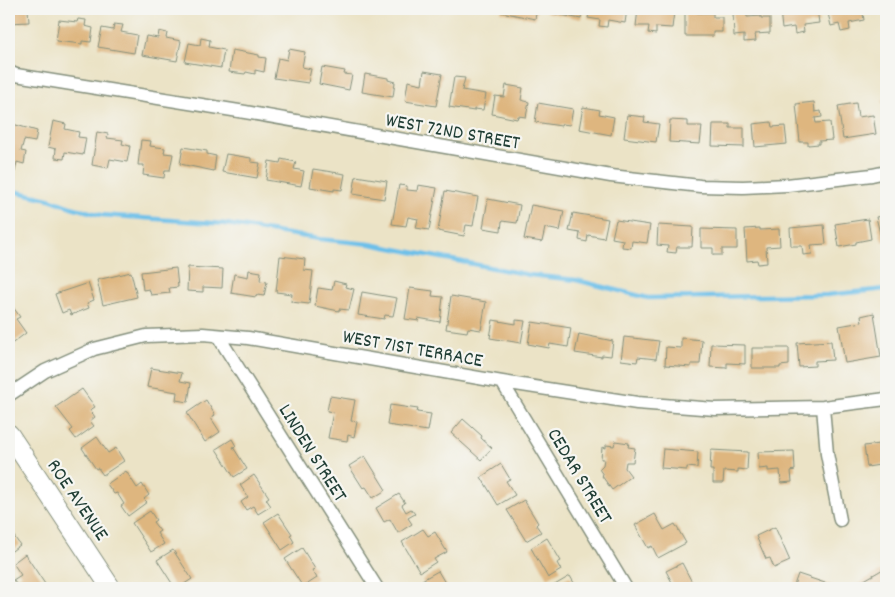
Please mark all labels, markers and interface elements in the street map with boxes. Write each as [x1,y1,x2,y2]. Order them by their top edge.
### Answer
street label: WEST 72ND STREET [383,107,522,159]
street label: WEST 71ST TERRACE [340,324,485,376]
street label: LINDEN STREET [270,399,353,508]
street label: CEDAR STREET [539,423,618,530]
street label: ROE AVENUE [39,454,114,547]

